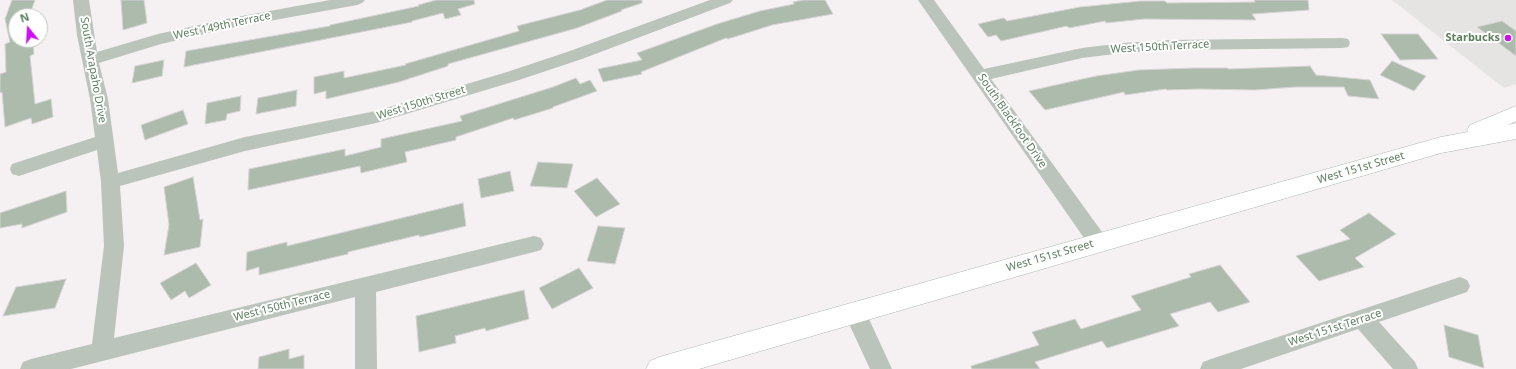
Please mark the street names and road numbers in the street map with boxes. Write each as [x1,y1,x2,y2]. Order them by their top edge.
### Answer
street label: West 149th Terrace [172,9,272,43]
street label: South Arapaho Drive [77,16,109,124]
street label: West 150th Terrace [1110,38,1210,56]
street label: South Blackfoot Drive [975,72,1049,170]
street label: West 150th Street [375,83,467,123]
street label: West 151st Street [1316,149,1406,187]
street label: West 151st Street [1005,237,1095,275]
street label: West 150th Terrace [232,288,332,324]
street label: West 151st Terrace [1287,307,1383,349]

